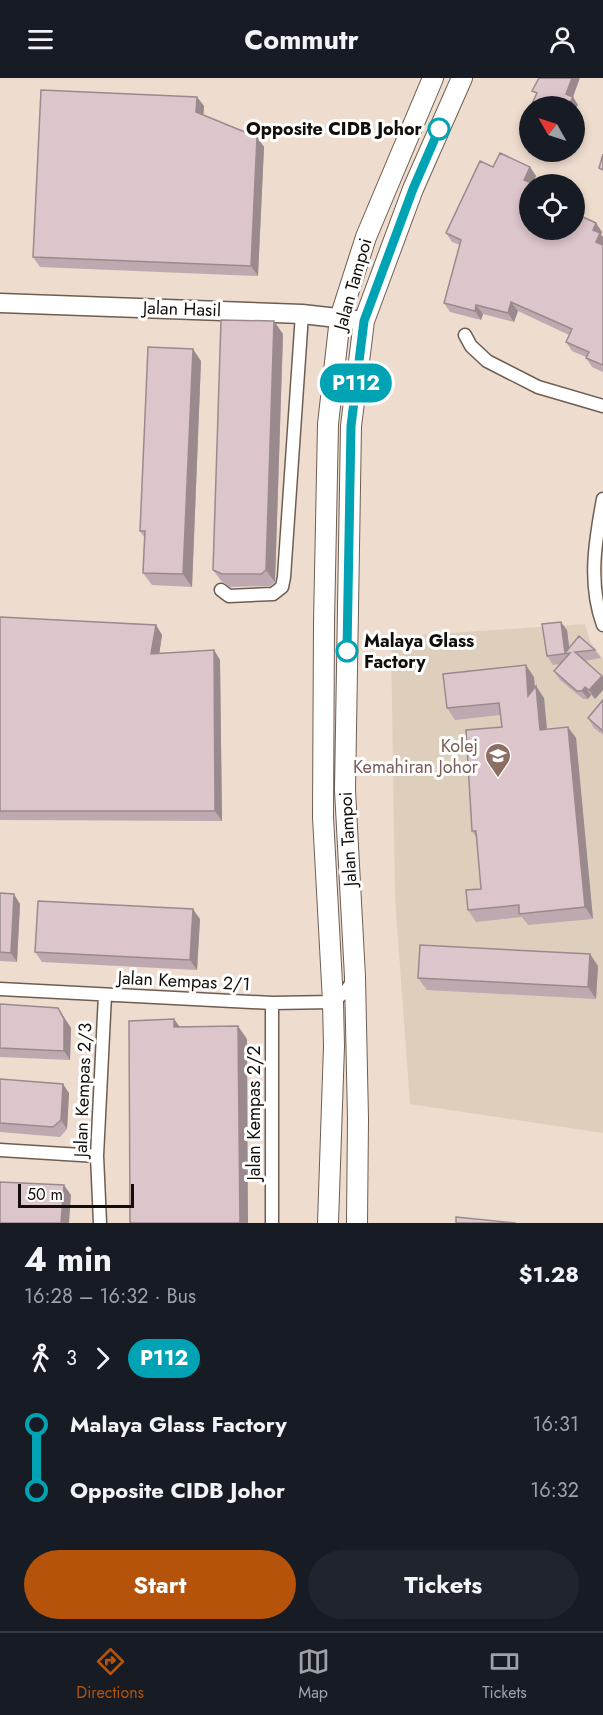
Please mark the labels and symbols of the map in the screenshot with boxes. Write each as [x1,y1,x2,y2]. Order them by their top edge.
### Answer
north arrow [519,96,585,162]
place label: Opposite CIDB Johor [246,116,423,142]
marker: Opposite CIDB Johor [428,118,450,140]
street label: Jalan Tampoi [327,235,379,335]
street label: Jalan Hasil [140,295,222,323]
line badge: P112 [314,364,398,402]
place label: Malaya Glass Factory [364,628,474,675]
marker: Malaya Glass Factory [336,640,358,662]
place label: Kolej Kemahiran Johor [353,733,479,780]
school or university icon: Kolej Kemahiran Johor [483,741,513,779]
street label: Jalan Tampoi [333,791,364,889]
street label: Jalan Kempas 2/1 [115,964,251,997]
street label: Jalan Kempas 2/3 [68,1022,98,1160]
street label: Jalan Kempas 2/2 [241,1046,267,1182]
scale bar [18,1181,134,1208]

